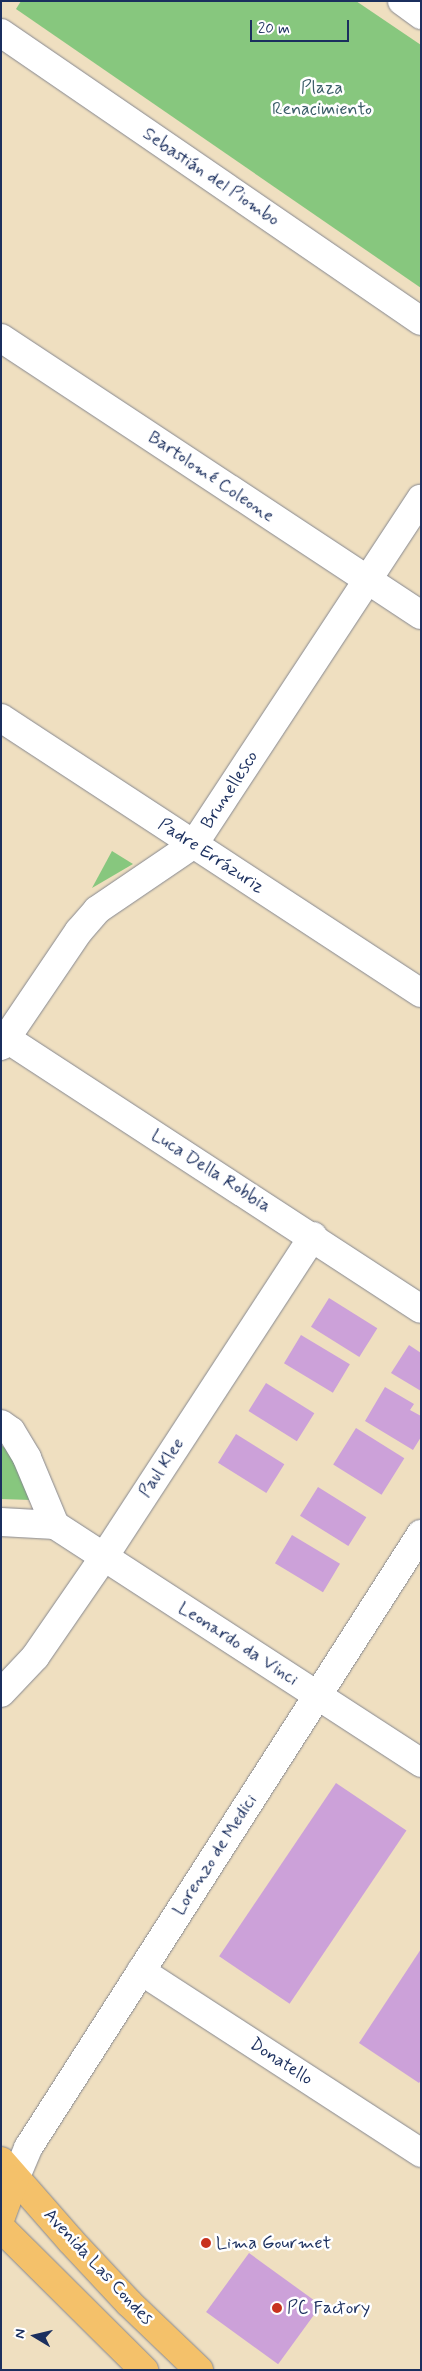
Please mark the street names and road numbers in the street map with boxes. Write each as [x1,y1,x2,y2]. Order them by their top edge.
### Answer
street label: Sebastián del Piombo [139,124,283,230]
street label: Bartolomé Coleone [144,427,278,527]
street label: Brunellesco [197,747,263,833]
street label: Padre Errázuriz [154,814,268,898]
street label: Luca Della Robbia [148,1125,274,1217]
street label: Paul Klee [134,1433,190,1503]
street label: Leonardo da Vinci [175,1598,301,1690]
street label: Lorenzo de Medici [168,1790,262,1920]
street label: Donatello [245,2034,317,2090]
street label: Avenida Las Condes [37,2203,159,2331]

